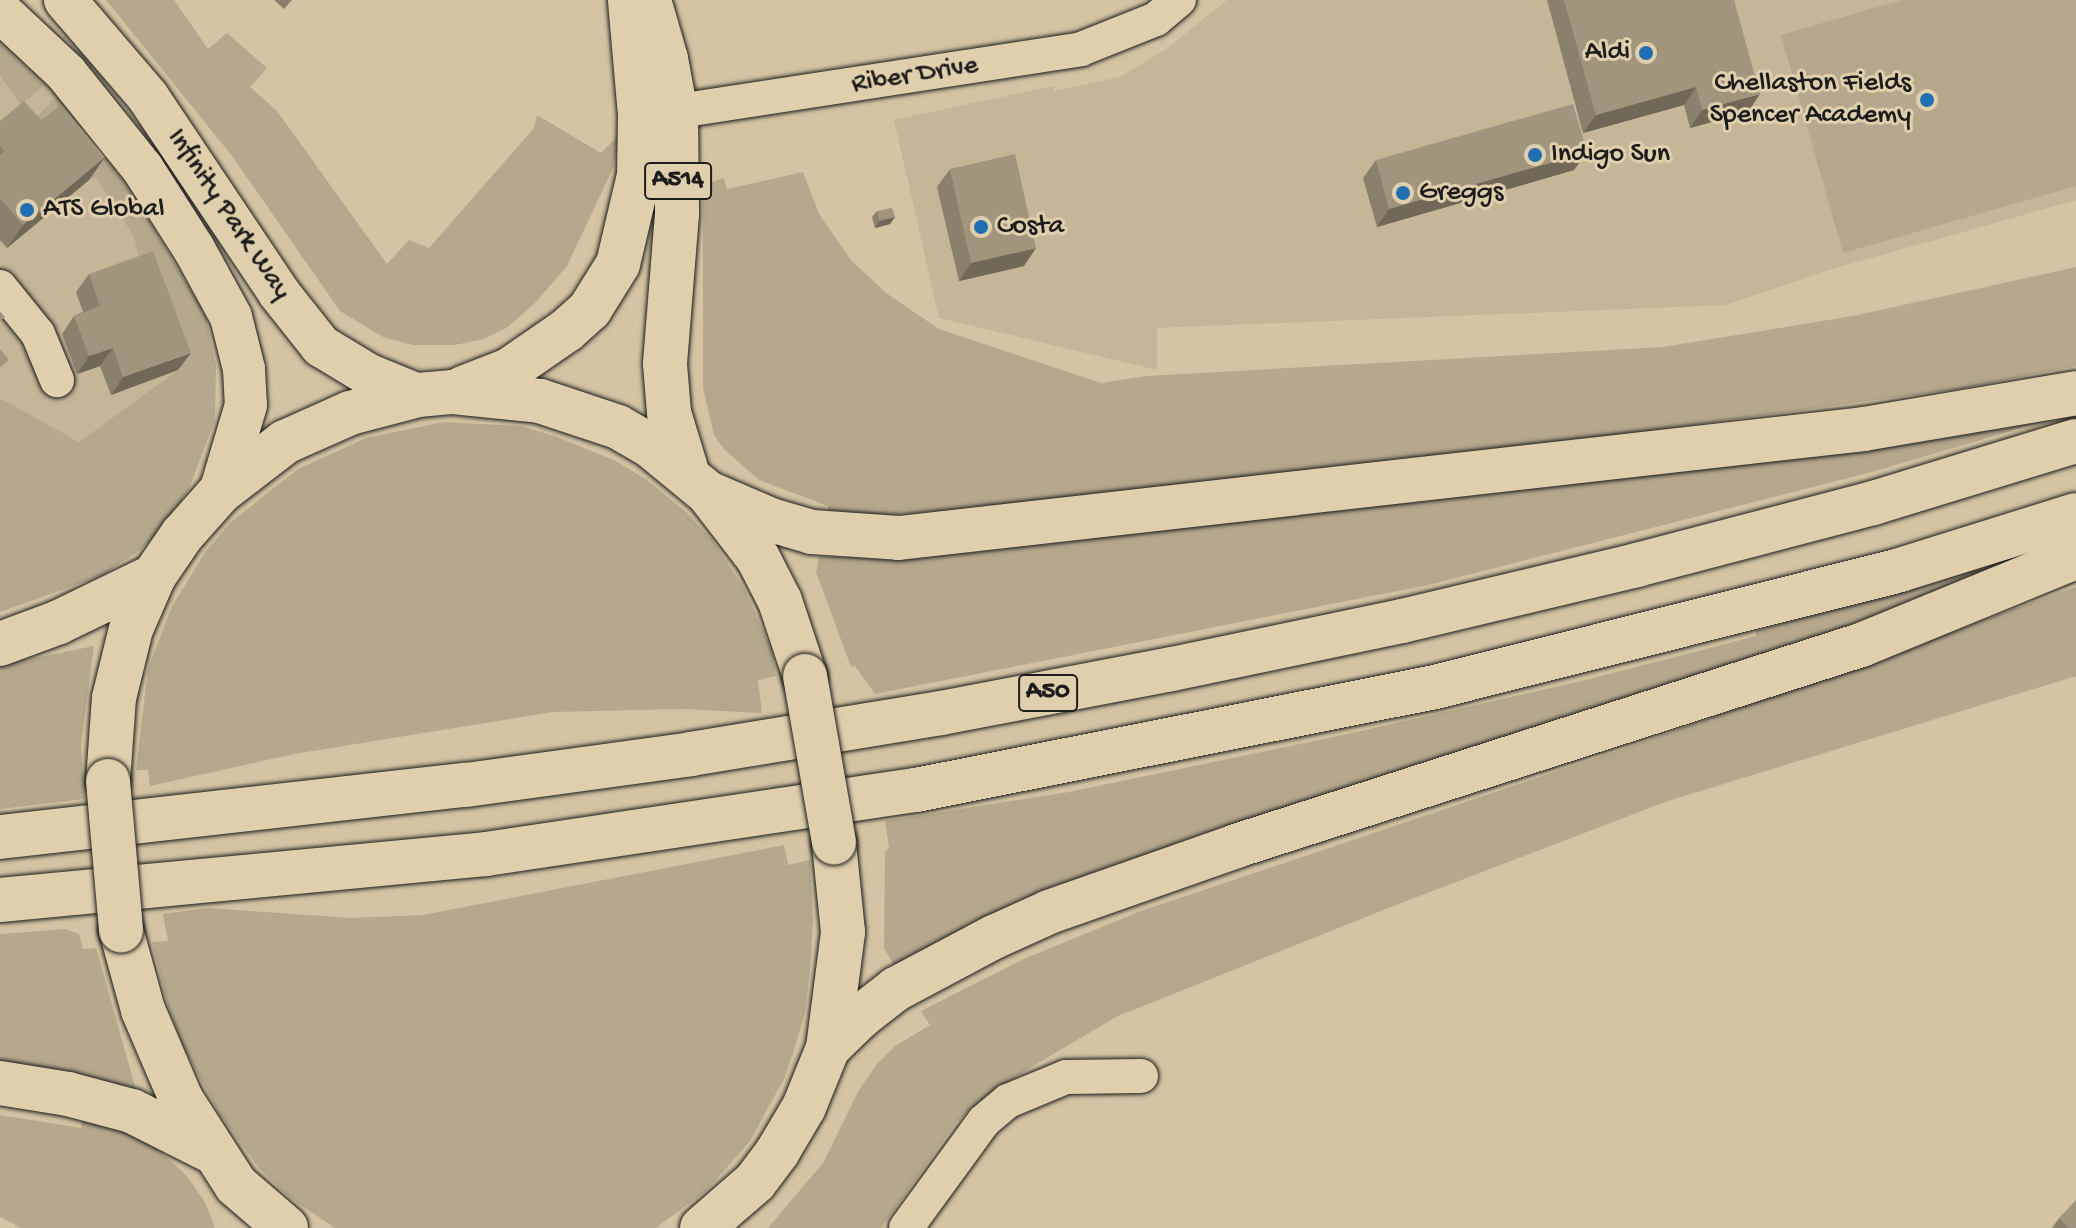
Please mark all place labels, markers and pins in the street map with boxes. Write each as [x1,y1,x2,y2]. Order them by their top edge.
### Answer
place label: Aldi [1585,36,1630,70]
marker: Aldi [1637,44,1655,62]
place label: Chellaston Fields Spencer Academy [1710,67,1911,133]
marker: Chellaston Fields Spencer Academy [1918,91,1936,109]
place label: Indigo Sun [1551,138,1670,172]
marker: Indigo Sun [1526,146,1544,164]
place label: Greggs [1419,176,1503,210]
marker: Greggs [1394,184,1412,202]
place label: ATS Global [43,193,165,227]
marker: ATS Global [18,201,36,219]
place label: Costa [997,210,1064,244]
marker: Costa [972,218,990,236]

